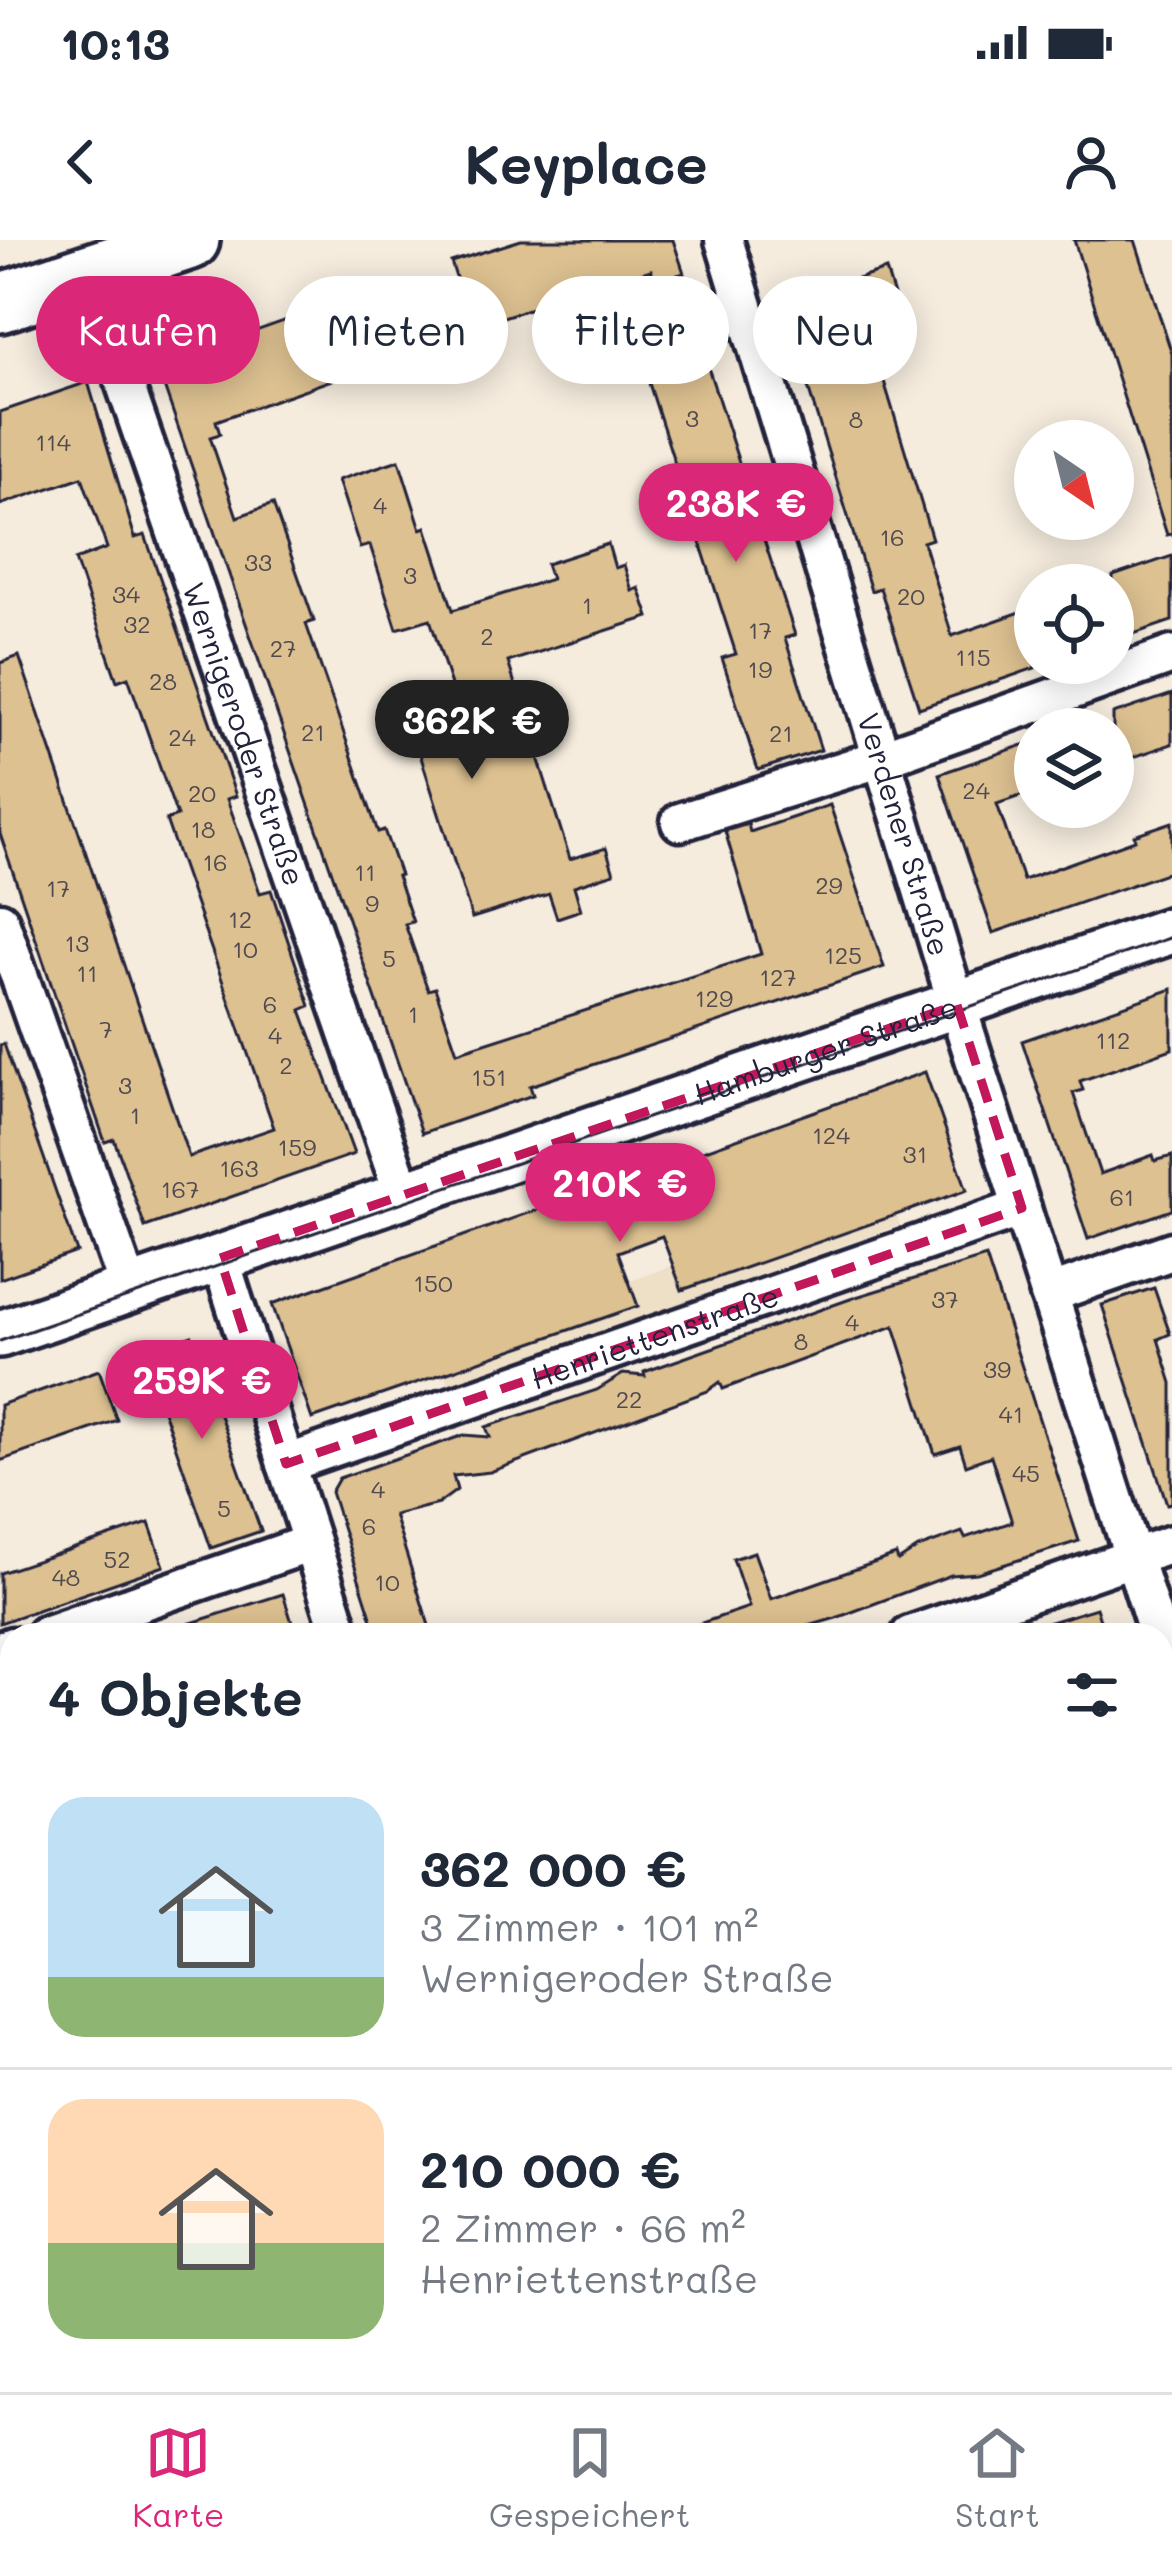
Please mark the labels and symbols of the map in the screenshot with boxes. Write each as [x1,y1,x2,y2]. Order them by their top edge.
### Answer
house number: 3 [685,402,699,433]
house number: 8 [849,403,863,434]
north arrow [1014,420,1134,540]
house number: 114 [35,426,71,457]
pin: 238K € [638,463,834,565]
house number: 4 [373,489,387,520]
house number: 16 [879,521,905,552]
house number: 33 [244,546,272,577]
house number: 3 [403,559,417,590]
street label: Wernigeroder Straße [174,577,316,891]
house number: 34 [112,578,140,609]
house number: 20 [897,580,925,611]
house number: 1 [582,589,592,620]
house number: 32 [123,608,151,639]
house number: 17 [748,614,772,645]
house number: 2 [480,620,494,651]
house number: 27 [270,632,296,663]
house number: 115 [955,641,991,672]
house number: 19 [748,653,772,684]
house number: 28 [149,665,177,696]
pin: 362K € [374,680,570,782]
street label: Verdener Straße [849,708,961,960]
house number: 21 [301,716,325,747]
house number: 21 [769,717,793,748]
house number: 24 [168,721,196,752]
house number: 24 [962,774,990,805]
house number: 20 [188,777,216,808]
house number: 18 [190,813,216,844]
house number: 16 [202,846,228,877]
house number: 11 [354,856,376,887]
house number: 29 [815,869,843,900]
house number: 17 [46,872,70,903]
house number: 9 [365,887,379,918]
house number: 12 [228,903,252,934]
house number: 13 [65,927,89,958]
house number: 10 [232,933,258,964]
house number: 125 [824,939,862,970]
house number: 5 [382,942,396,973]
house number: 11 [76,957,98,988]
house number: 127 [759,961,797,992]
house number: 129 [695,982,733,1013]
street label: Hamburger Straße [688,985,963,1114]
house number: 6 [263,988,277,1019]
house number: 1 [408,998,418,1029]
house number: 7 [99,1013,113,1044]
house number: 4 [268,1019,282,1050]
house number: 112 [1096,1024,1130,1055]
house number: 2 [279,1049,293,1080]
house number: 151 [471,1061,507,1092]
house number: 3 [118,1069,132,1100]
house number: 1 [130,1099,140,1130]
house number: 124 [812,1119,850,1150]
house number: 159 [278,1131,316,1162]
house number: 31 [903,1138,927,1169]
pin: 210K € [522,1143,718,1245]
house number: 163 [219,1152,259,1183]
house number: 167 [161,1173,199,1204]
house number: 61 [1109,1181,1135,1212]
house number: 150 [413,1267,453,1298]
street label: Henriettenstraße [525,1274,784,1398]
house number: 37 [931,1283,959,1314]
house number: 4 [845,1306,859,1337]
house number: 8 [794,1325,808,1356]
pin: 259K € [104,1340,300,1442]
house number: 39 [983,1353,1011,1384]
house number: 22 [616,1383,642,1414]
house number: 41 [999,1398,1023,1429]
house number: 45 [1012,1457,1040,1488]
house number: 4 [371,1473,385,1504]
house number: 5 [217,1492,231,1523]
house number: 6 [362,1510,376,1541]
house number: 52 [103,1543,131,1574]
house number: 48 [52,1561,80,1592]
house number: 10 [374,1566,400,1597]

